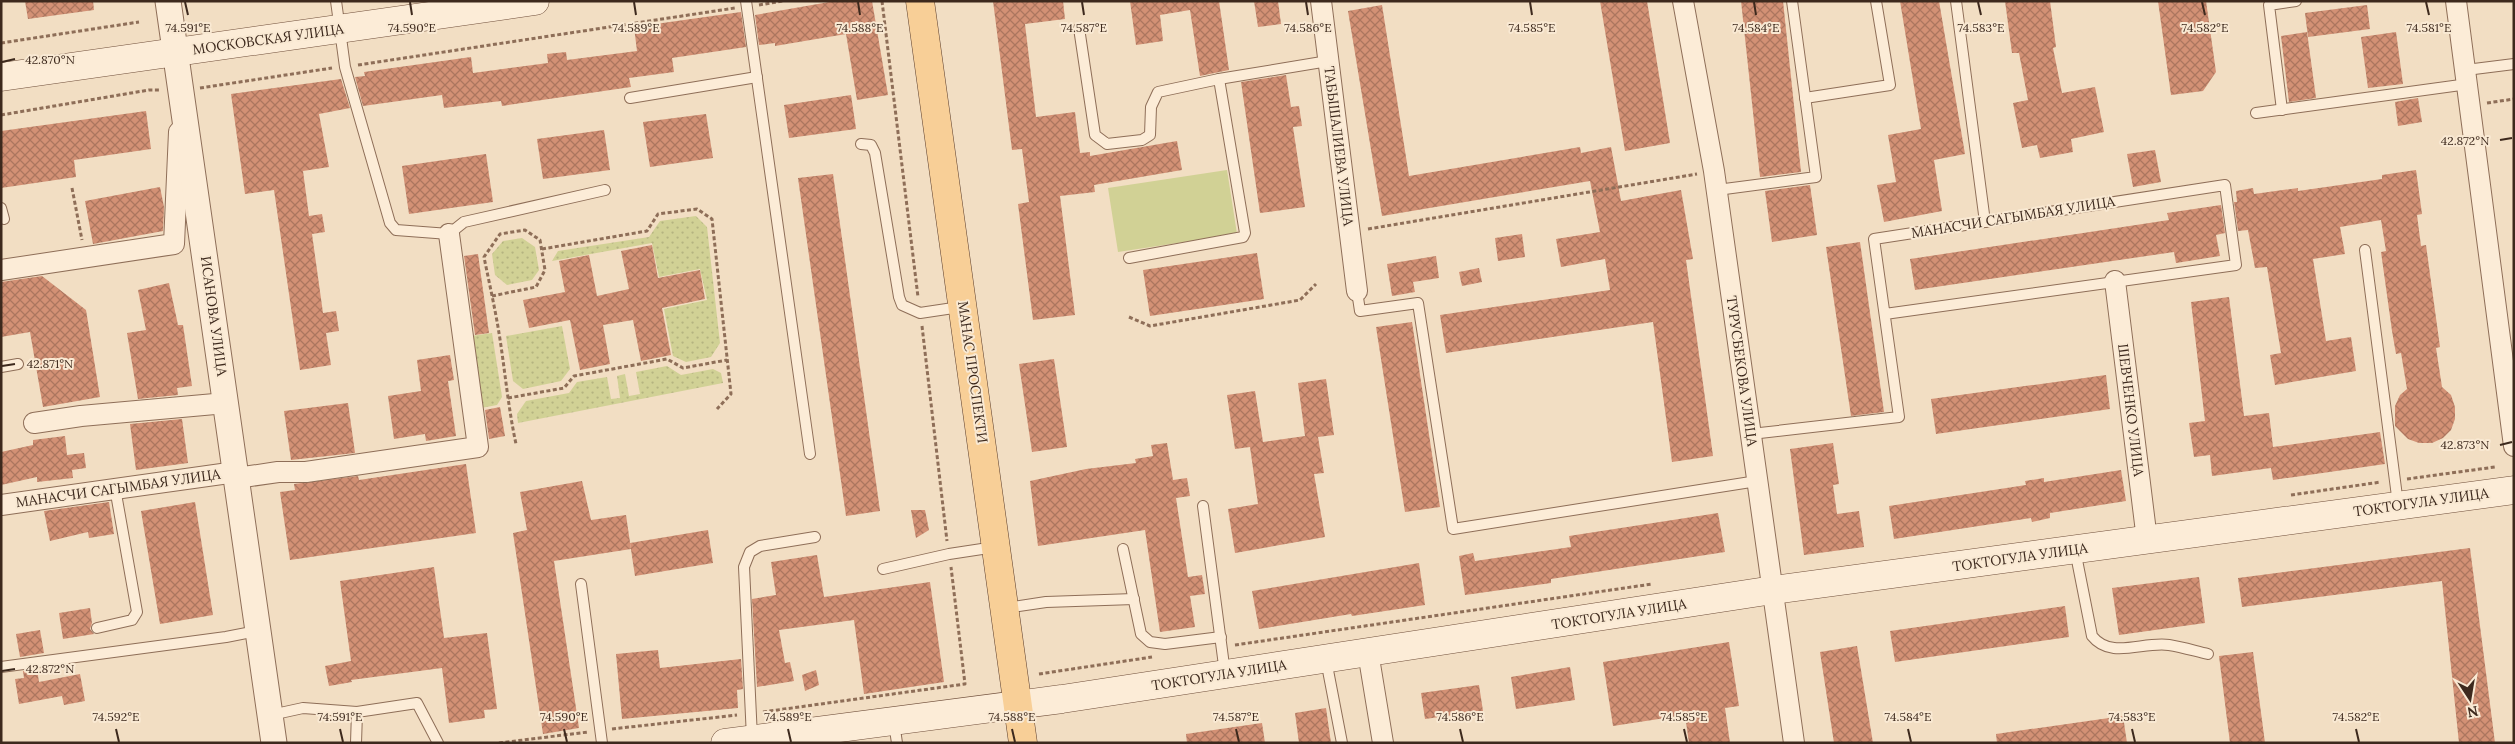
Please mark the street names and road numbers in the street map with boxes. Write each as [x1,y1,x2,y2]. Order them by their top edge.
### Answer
street label: МОСКОВСКАЯ УЛИЦА [191,19,345,59]
street label: ТАБЫШАЛИЕВА УЛИЦА [1320,65,1358,227]
street label: МАНАСЧИ САГЫМБАЯ УЛИЦА [1910,192,2117,242]
street label: ИСАНОВА УЛИЦА [197,255,231,377]
street label: ТУРУСБЕКОВА УЛИЦА [1723,295,1762,448]
street label: МАНАС ПРОСПЕКТИ [954,300,992,444]
street label: ШЕВЧЕНКО УЛИЦА [2114,343,2148,478]
street label: МАНАСЧИ САГЫМБАЯ УЛИЦА [15,465,222,511]
street label: ТОКТОГУЛА УЛИЦА [2352,484,2490,520]
street label: ТОКТОГУЛА УЛИЦА [1951,539,2089,575]
street label: ТОКТОГУЛА УЛИЦА [1550,594,1688,634]
street label: ТОКТОГУЛА УЛИЦА [1150,655,1288,695]

